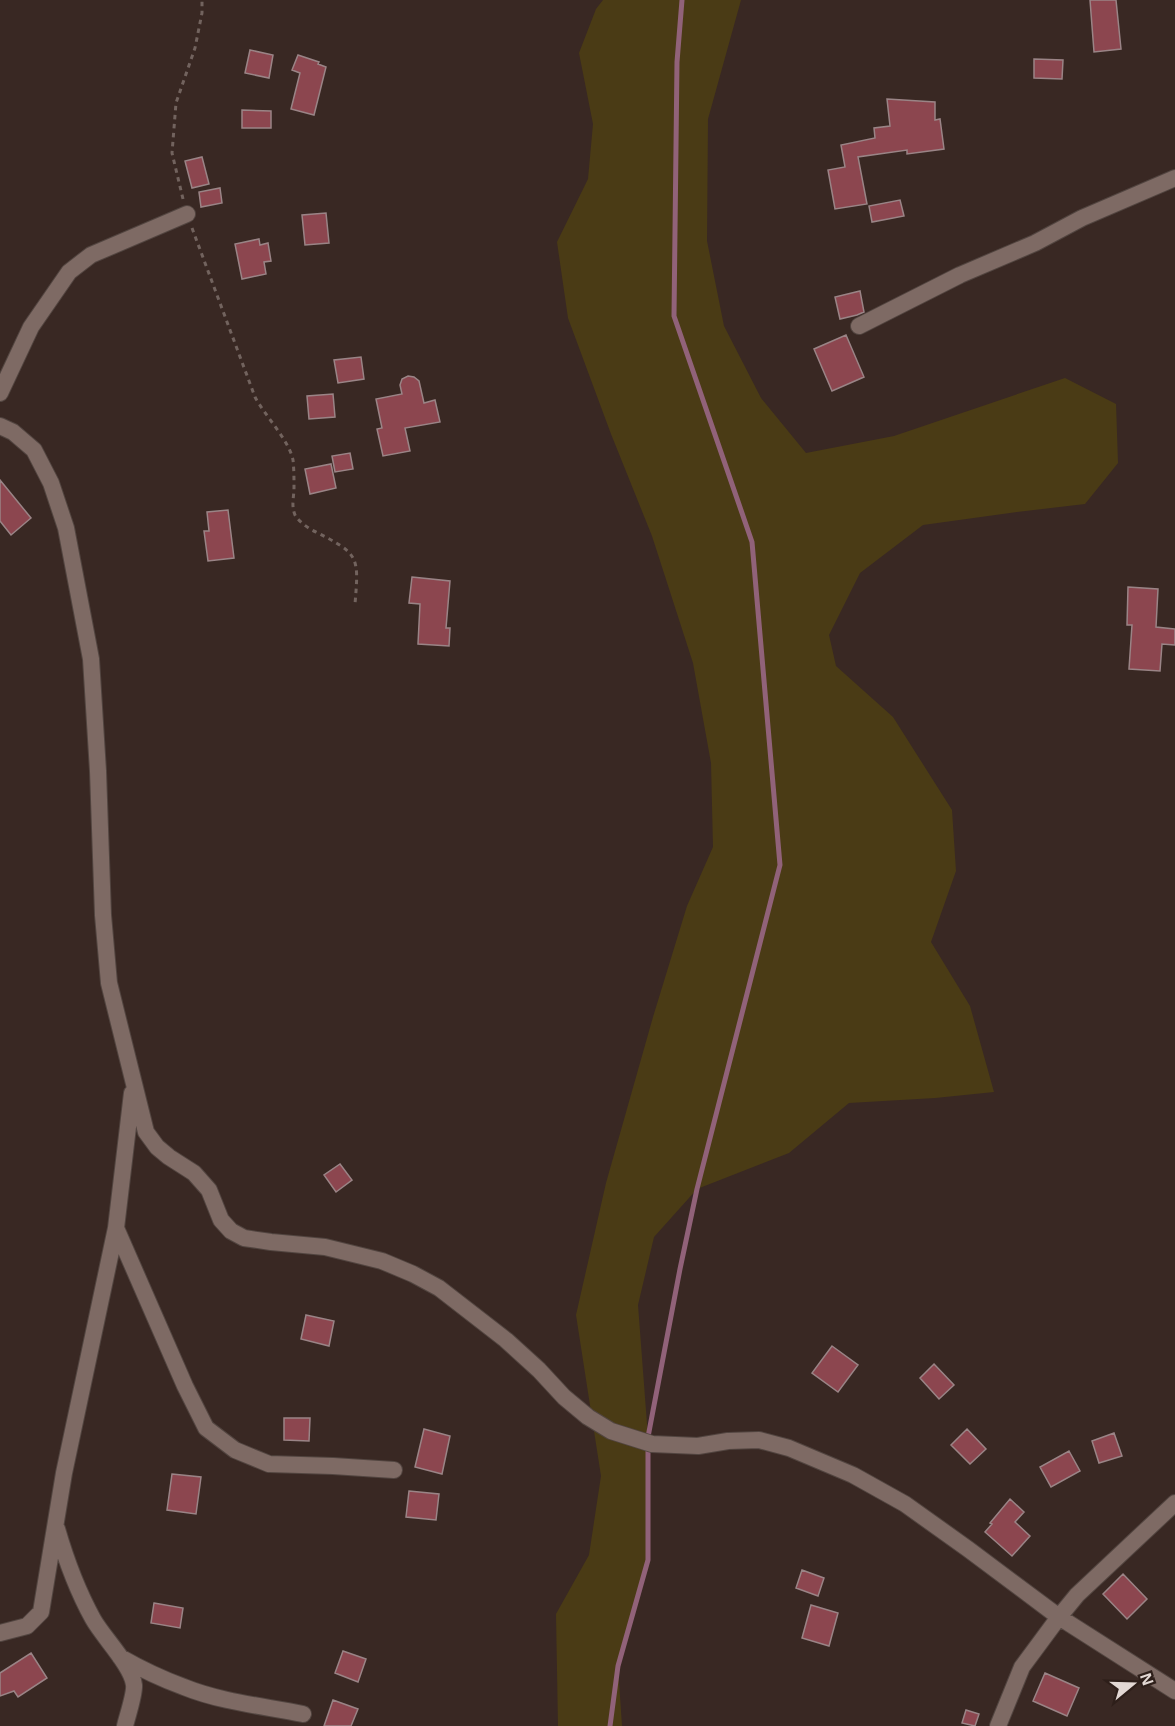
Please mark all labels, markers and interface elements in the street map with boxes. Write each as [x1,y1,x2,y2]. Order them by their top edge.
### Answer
north arrow [1103,1654,1163,1714]
text: N [1137,1671,1157,1688]

